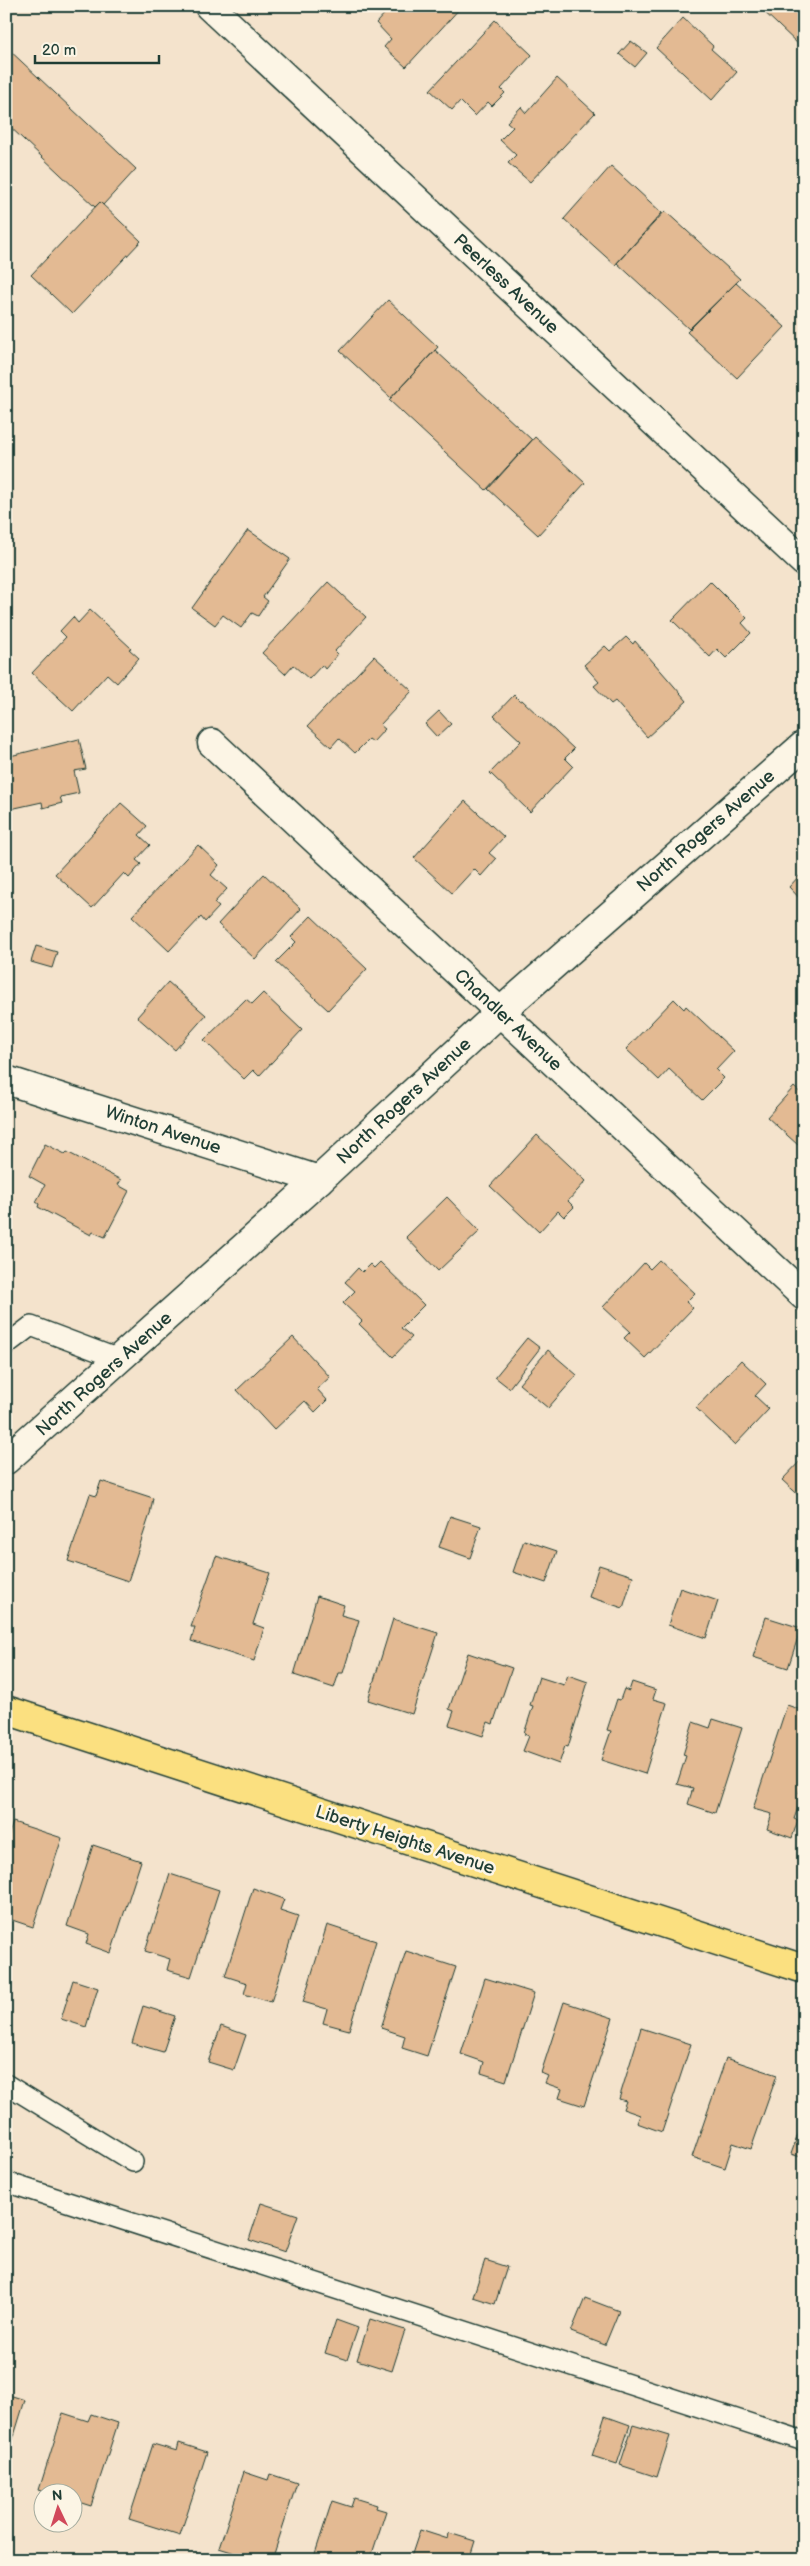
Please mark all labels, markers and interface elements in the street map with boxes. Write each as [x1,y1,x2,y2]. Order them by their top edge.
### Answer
scale bar [35,32,159,64]
text: 20 m [42,41,76,60]
street label: Peerless Avenue [449,230,563,338]
street label: North Rogers Avenue [633,765,779,897]
street label: Chandler Avenue [450,965,566,1076]
street label: North Rogers Avenue [333,1033,476,1169]
street label: Winton Avenue [102,1101,224,1159]
street label: North Rogers Avenue [32,1307,177,1441]
street label: Liberty Heights Avenue [313,1801,498,1879]
north arrow [32,2484,82,2534]
text: N [51,2487,63,2504]

